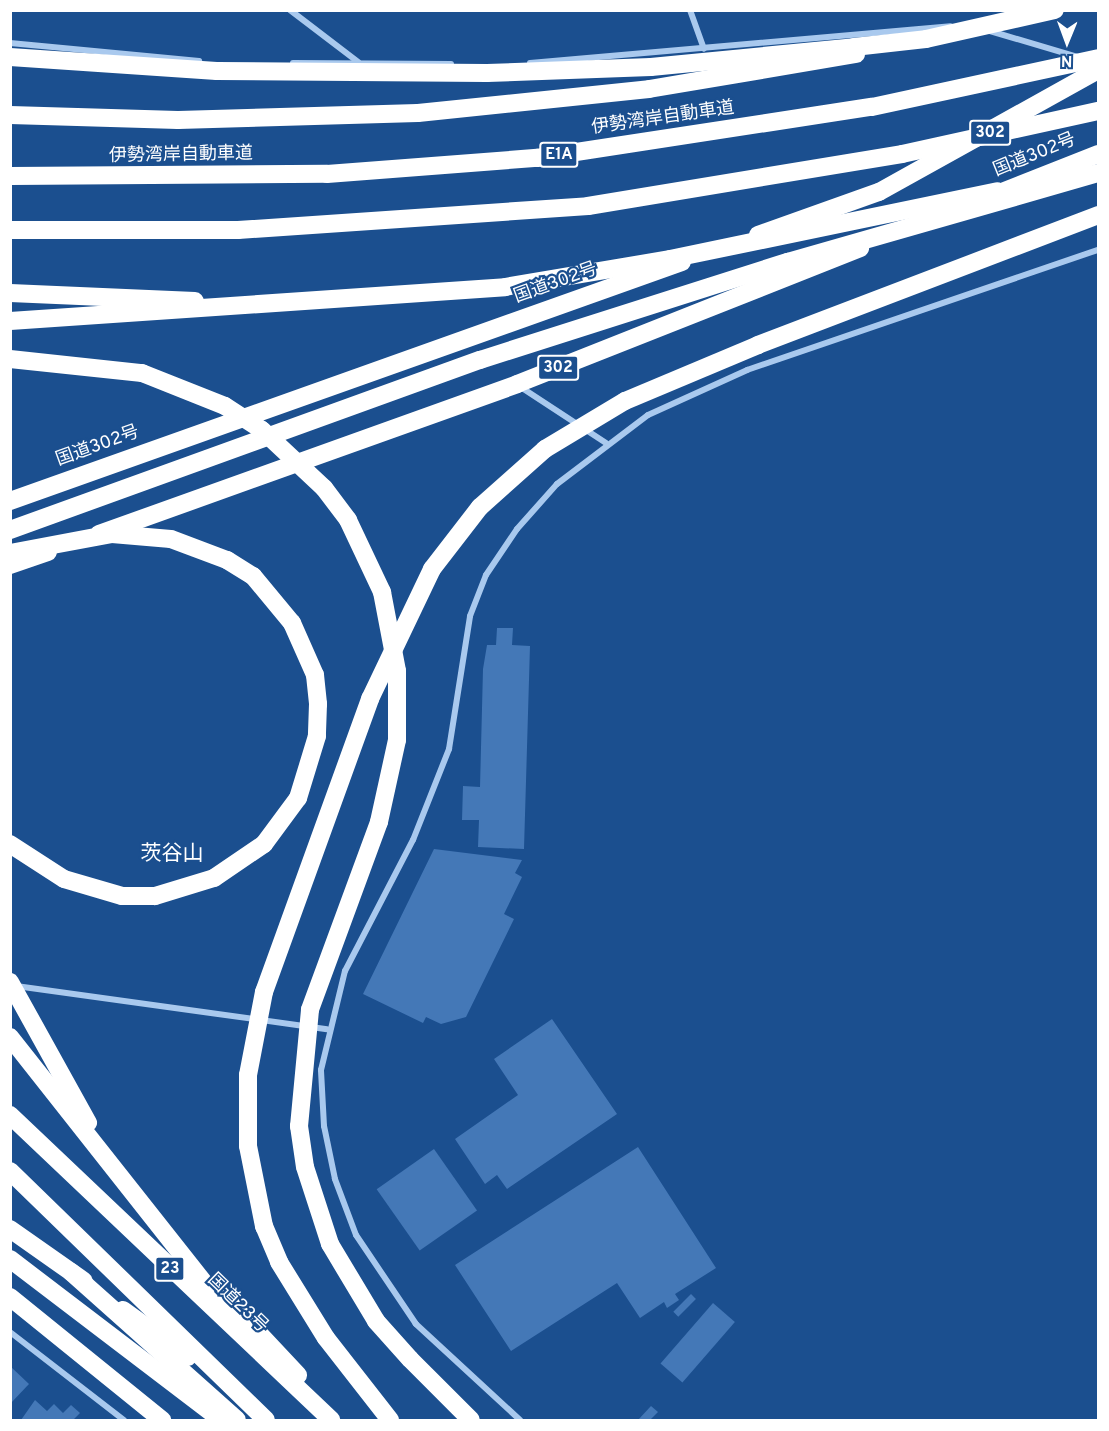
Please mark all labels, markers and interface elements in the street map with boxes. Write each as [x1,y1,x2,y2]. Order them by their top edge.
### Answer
north arrow [1037,12,1097,72]
text: N [1061,50,1073,70]
street label: 伊勢湾岸自動車道 [590,98,736,140]
road number: 302 [969,120,1011,146]
street label: 国道302号 [991,130,1079,182]
road number: E1A [538,142,580,168]
street label: 伊勢湾岸自動車道 [109,144,253,168]
street label: 国道302号 [511,259,601,309]
road number: 302 [537,355,579,381]
street label: 国道302号 [53,422,143,472]
district label: 茨谷山 [141,842,203,868]
road number: 23 [154,1256,186,1282]
street label: 国道23号 [202,1270,272,1338]

